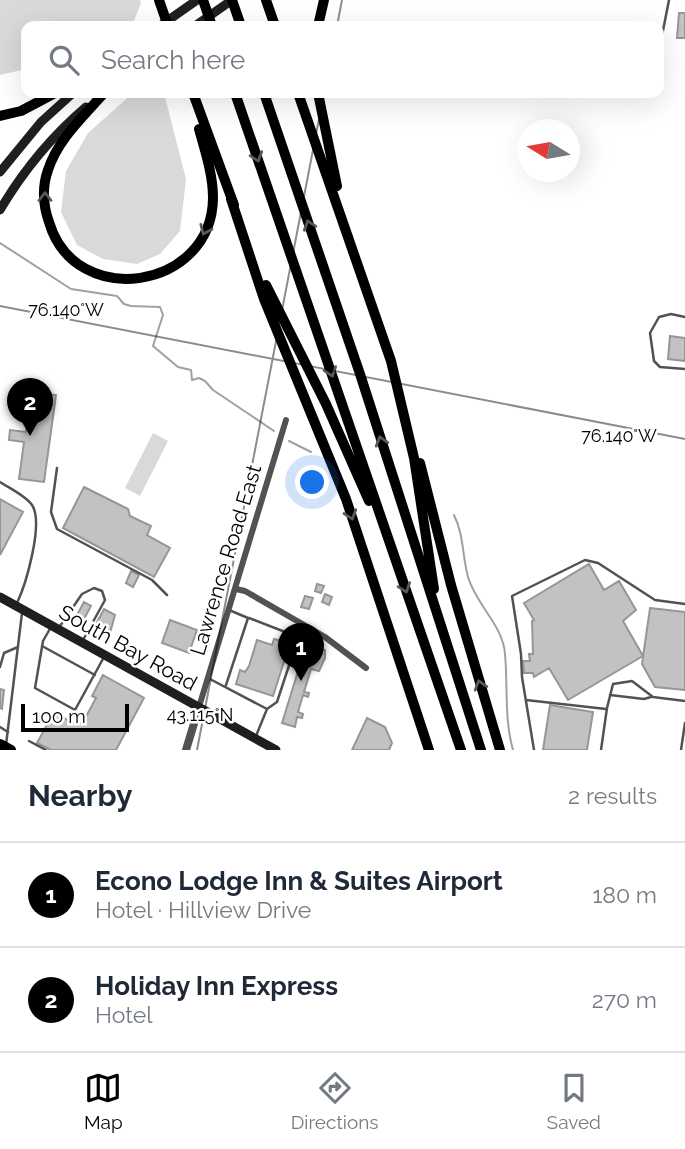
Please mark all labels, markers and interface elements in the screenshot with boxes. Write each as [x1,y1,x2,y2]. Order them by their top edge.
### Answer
search box [21,21,664,98]
icon: search [45,41,83,79]
text: Search here [101,45,245,75]
north arrow [517,119,580,182]
one-way arrow [249,151,263,163]
one-way arrow [37,192,53,202]
one-way arrow [303,220,317,232]
one-way arrow [199,223,213,235]
text: 76.140°W [28,299,104,320]
one-way arrow [323,366,337,378]
pin: 2 [7,378,53,436]
text: 76.140°W [581,425,657,446]
one-way arrow [375,435,390,447]
street label: Lawrence Road East [185,461,266,658]
your location [295,465,329,499]
one-way arrow [343,508,357,521]
one-way arrow [397,581,411,593]
street label: South Bay Road [55,599,202,696]
pin: 1 [278,623,324,681]
one-way arrow [474,679,488,691]
scale bar [21,701,130,733]
text: 43.115°N [167,704,233,725]
text: 100 m [32,705,86,727]
text: Nearby [28,778,132,813]
text: 2 results [568,782,657,809]
text: Econo Lodge Inn & Suites Airport [95,866,503,896]
text: 1 [45,881,57,908]
text: 180 m [592,881,657,908]
text: Hotel · Hillview Drive [95,896,311,923]
text: Holiday Inn Express [95,971,338,1001]
text: 2 [45,986,57,1013]
text: 270 m [592,986,657,1013]
text: Hotel [95,1001,153,1028]
tab: Map [84,1069,123,1133]
tab: Directions [291,1069,379,1133]
tab: Saved [547,1069,601,1133]

